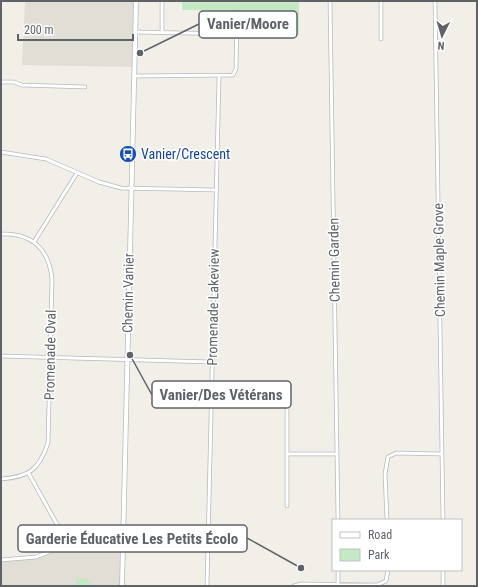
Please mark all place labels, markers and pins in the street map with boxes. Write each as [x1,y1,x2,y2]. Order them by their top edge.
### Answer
callout: Vanier/Moore [199,11,297,38]
bus stop icon: Vanier/Crescent [118,144,138,164]
place label: Vanier/Crescent [141,146,230,162]
callout: Vanier/Des Vétérans [152,381,291,408]
callout: Garderie Éducative Les Petits Écolo [18,525,247,552]

